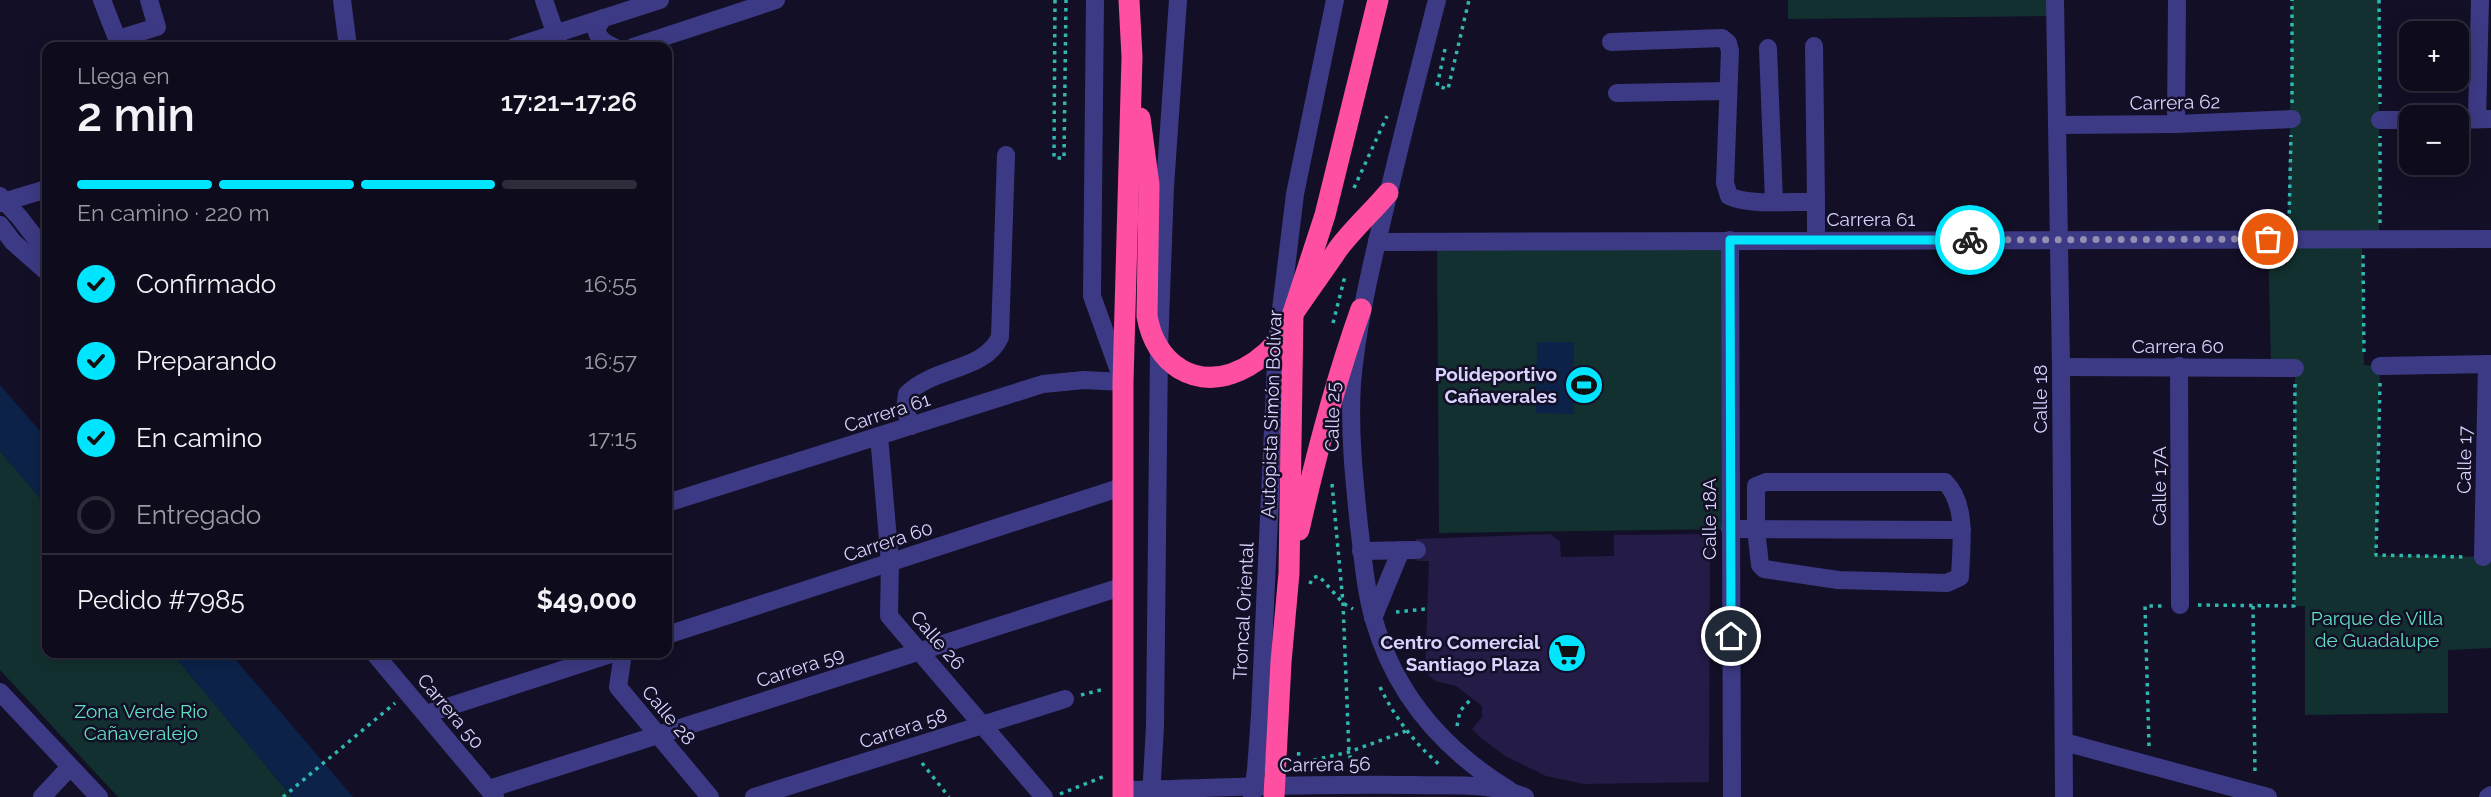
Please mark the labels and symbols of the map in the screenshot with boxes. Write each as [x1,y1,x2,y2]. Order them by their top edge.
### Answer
street label: Carrera 62 [2129,90,2221,114]
courier [1935,205,2005,275]
street label: Carrera 61 [1827,208,1916,230]
pin [2238,209,2298,269]
street label: Autopista Simón Bolívar [1256,309,1286,519]
street label: Carrera 60 [2132,335,2224,357]
place label: Polideportivo Cañaverales [1435,363,1557,407]
sports icon: Polideportivo Cañaverales [1563,364,1605,406]
street label: Calle 18 [2029,364,2051,434]
street label: Calle 25 [1320,382,1344,452]
street label: Carrera 61 [841,388,933,436]
street label: Calle 17 [2452,426,2476,494]
street label: Calle 17A [2148,446,2170,526]
street label: Calle 18A [1698,478,1720,560]
street label: Carrera 60 [841,516,935,566]
street label: Troncal Oriental [1228,541,1258,680]
street label: Calle 26 [906,606,970,674]
pin [1701,606,1761,666]
park label: Parque de Villa de Guadalupe [2311,607,2443,651]
place label: Centro Comercial Santiago Plaza [1380,631,1541,675]
supermarket icon: Centro Comercial Santiago Plaza [1546,632,1588,674]
street label: Carrera 59 [753,642,847,692]
street label: Carrera 50 [413,669,489,753]
street label: Calle 28 [638,681,700,749]
park label: Zona Verde Rio Cañaveralejo [74,700,208,744]
street label: Carrera 58 [856,703,950,753]
street label: Carrera 56 [1279,752,1371,776]

